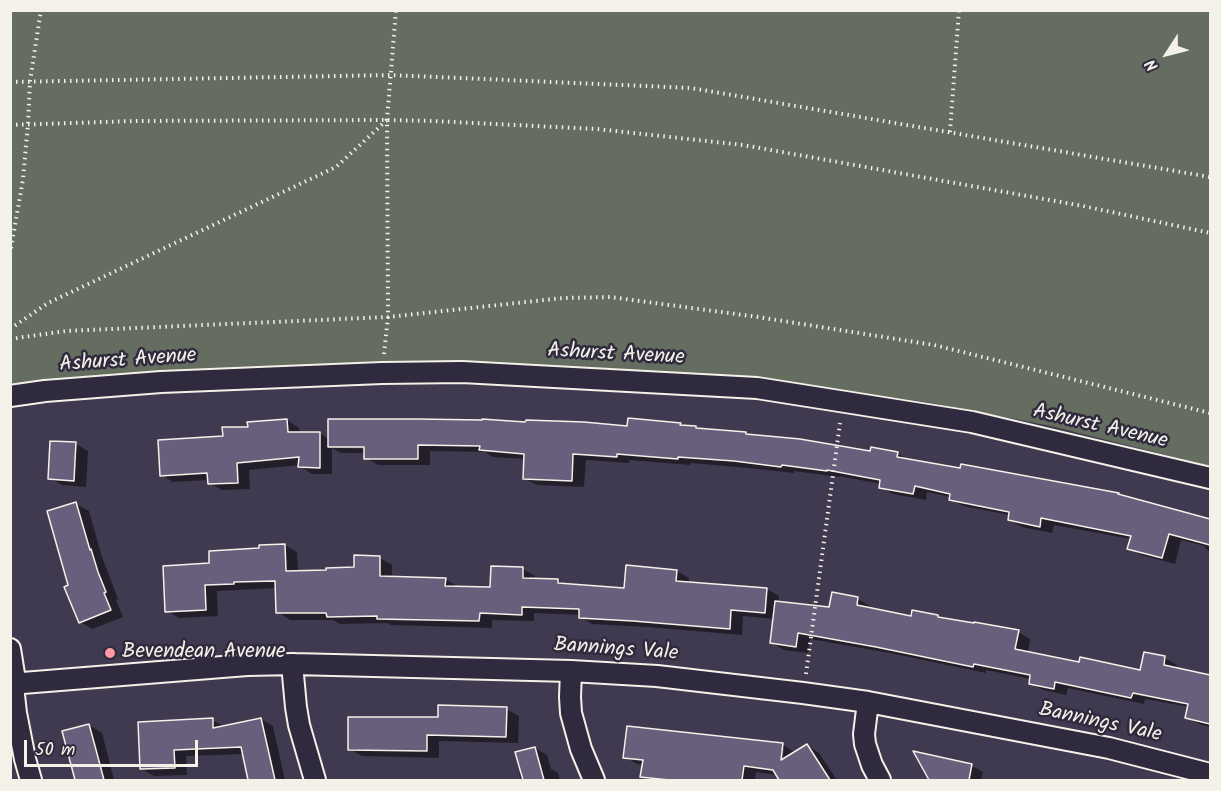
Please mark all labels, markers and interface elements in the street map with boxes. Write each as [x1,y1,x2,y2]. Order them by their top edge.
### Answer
north arrow [1137,24,1197,84]
text: N [1139,53,1165,76]
street label: Ashurst Avenue [547,340,685,372]
street label: Ashurst Avenue [59,345,197,379]
street label: Ashurst Avenue [1030,400,1170,456]
street label: Bannings Vale [553,634,679,668]
place label: Bevendean Avenue [122,640,286,666]
marker: Bevendean Avenue [103,646,117,660]
street label: Bannings Vale [1036,699,1164,749]
scale bar [27,728,201,766]
text: 50 m [35,736,75,765]

